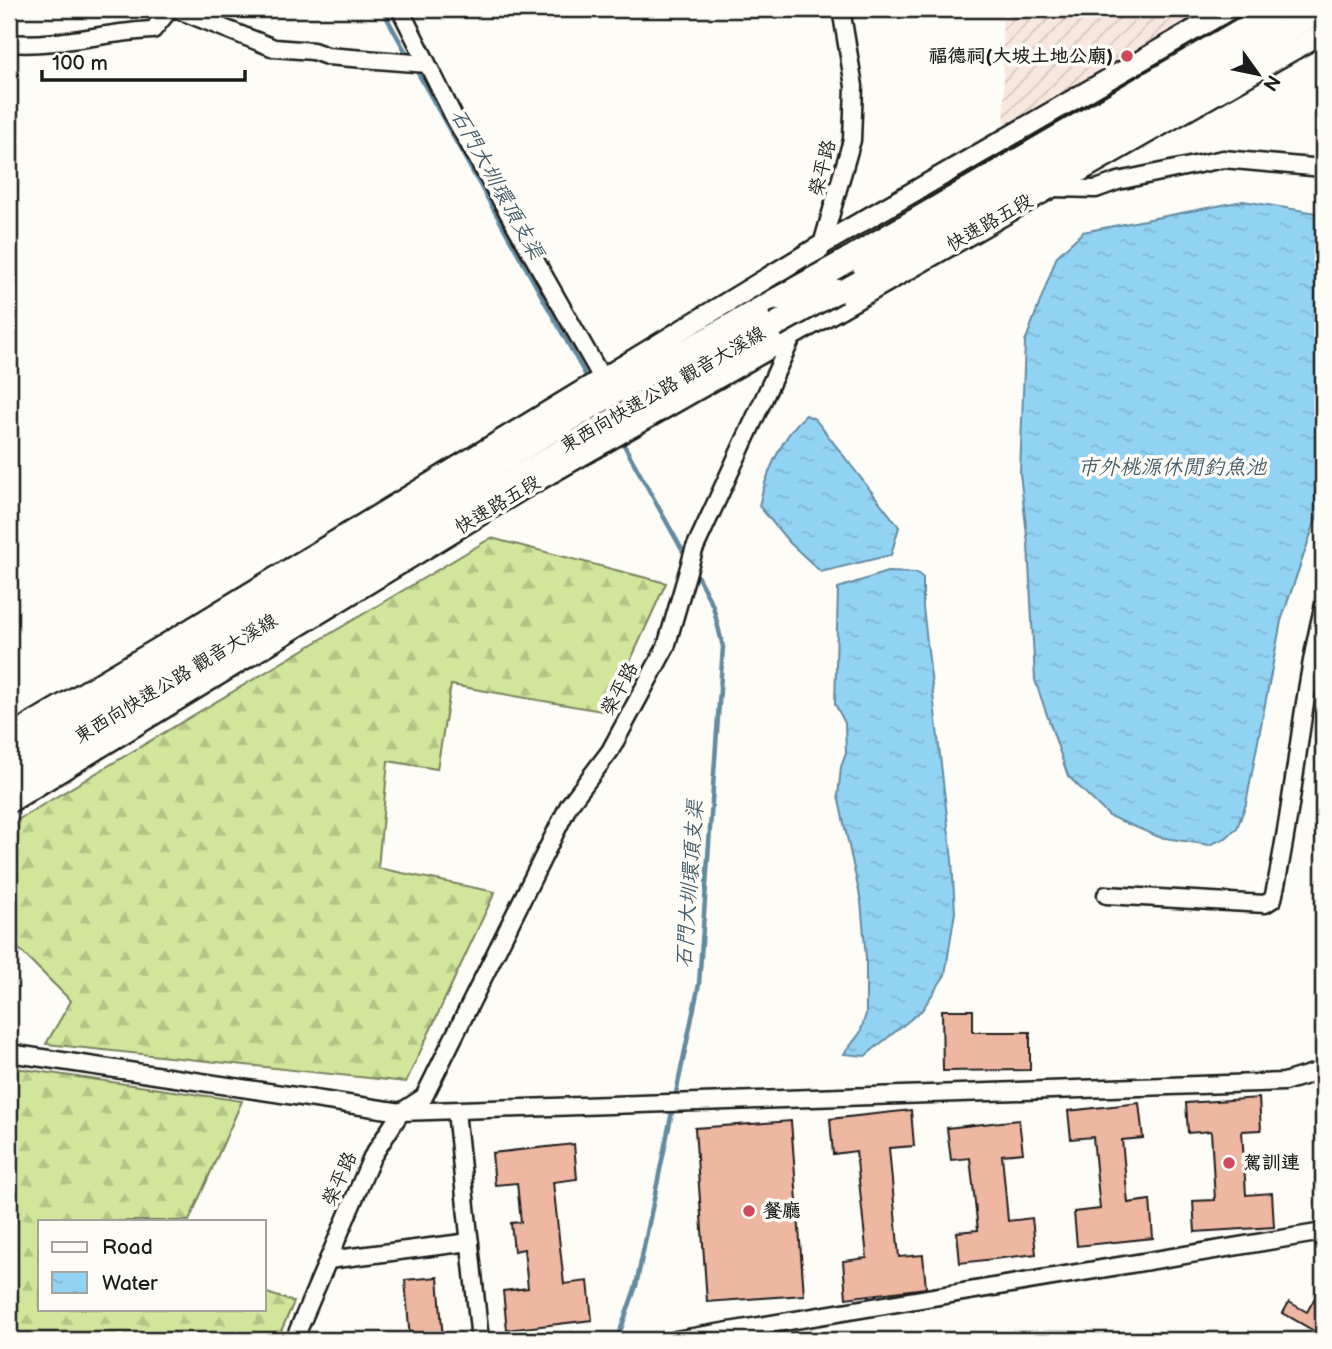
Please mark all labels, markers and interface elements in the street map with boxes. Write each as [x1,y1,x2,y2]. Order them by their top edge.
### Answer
scale bar [42,38,245,82]
north arrow [1224,38,1294,108]
place label: 福德祠(大坡土地公廟) [929,45,1113,68]
marker: 福德祠(大坡土地公廟) [1119,48,1135,64]
text: 100 m [52,51,108,76]
text: N [1257,70,1285,95]
water label: 石門大圳環頂支渠 [445,104,550,265]
street label: 榮平路 [805,138,841,198]
street label: 快速路五段 [943,189,1037,257]
street label: 東西向快速公路 觀音大溪線 [556,322,770,458]
water label: 市外桃源休閒釣魚池 [1078,455,1267,480]
street label: 快速路五段 [451,471,545,539]
street label: 東西向快速公路 觀音大溪線 [70,609,282,749]
street label: 榮平路 [596,658,644,720]
water label: 石門大圳環頂支渠 [672,797,708,969]
street label: 榮平路 [318,1148,362,1210]
place label: 駕訓連 [1243,1152,1300,1175]
marker: 駕訓連 [1221,1155,1237,1171]
place label: 餐廳 [763,1200,801,1223]
marker: 餐廳 [741,1203,757,1219]
legend [38,1220,266,1310]
text: Road [102,1235,153,1260]
text: Water [102,1271,158,1296]

